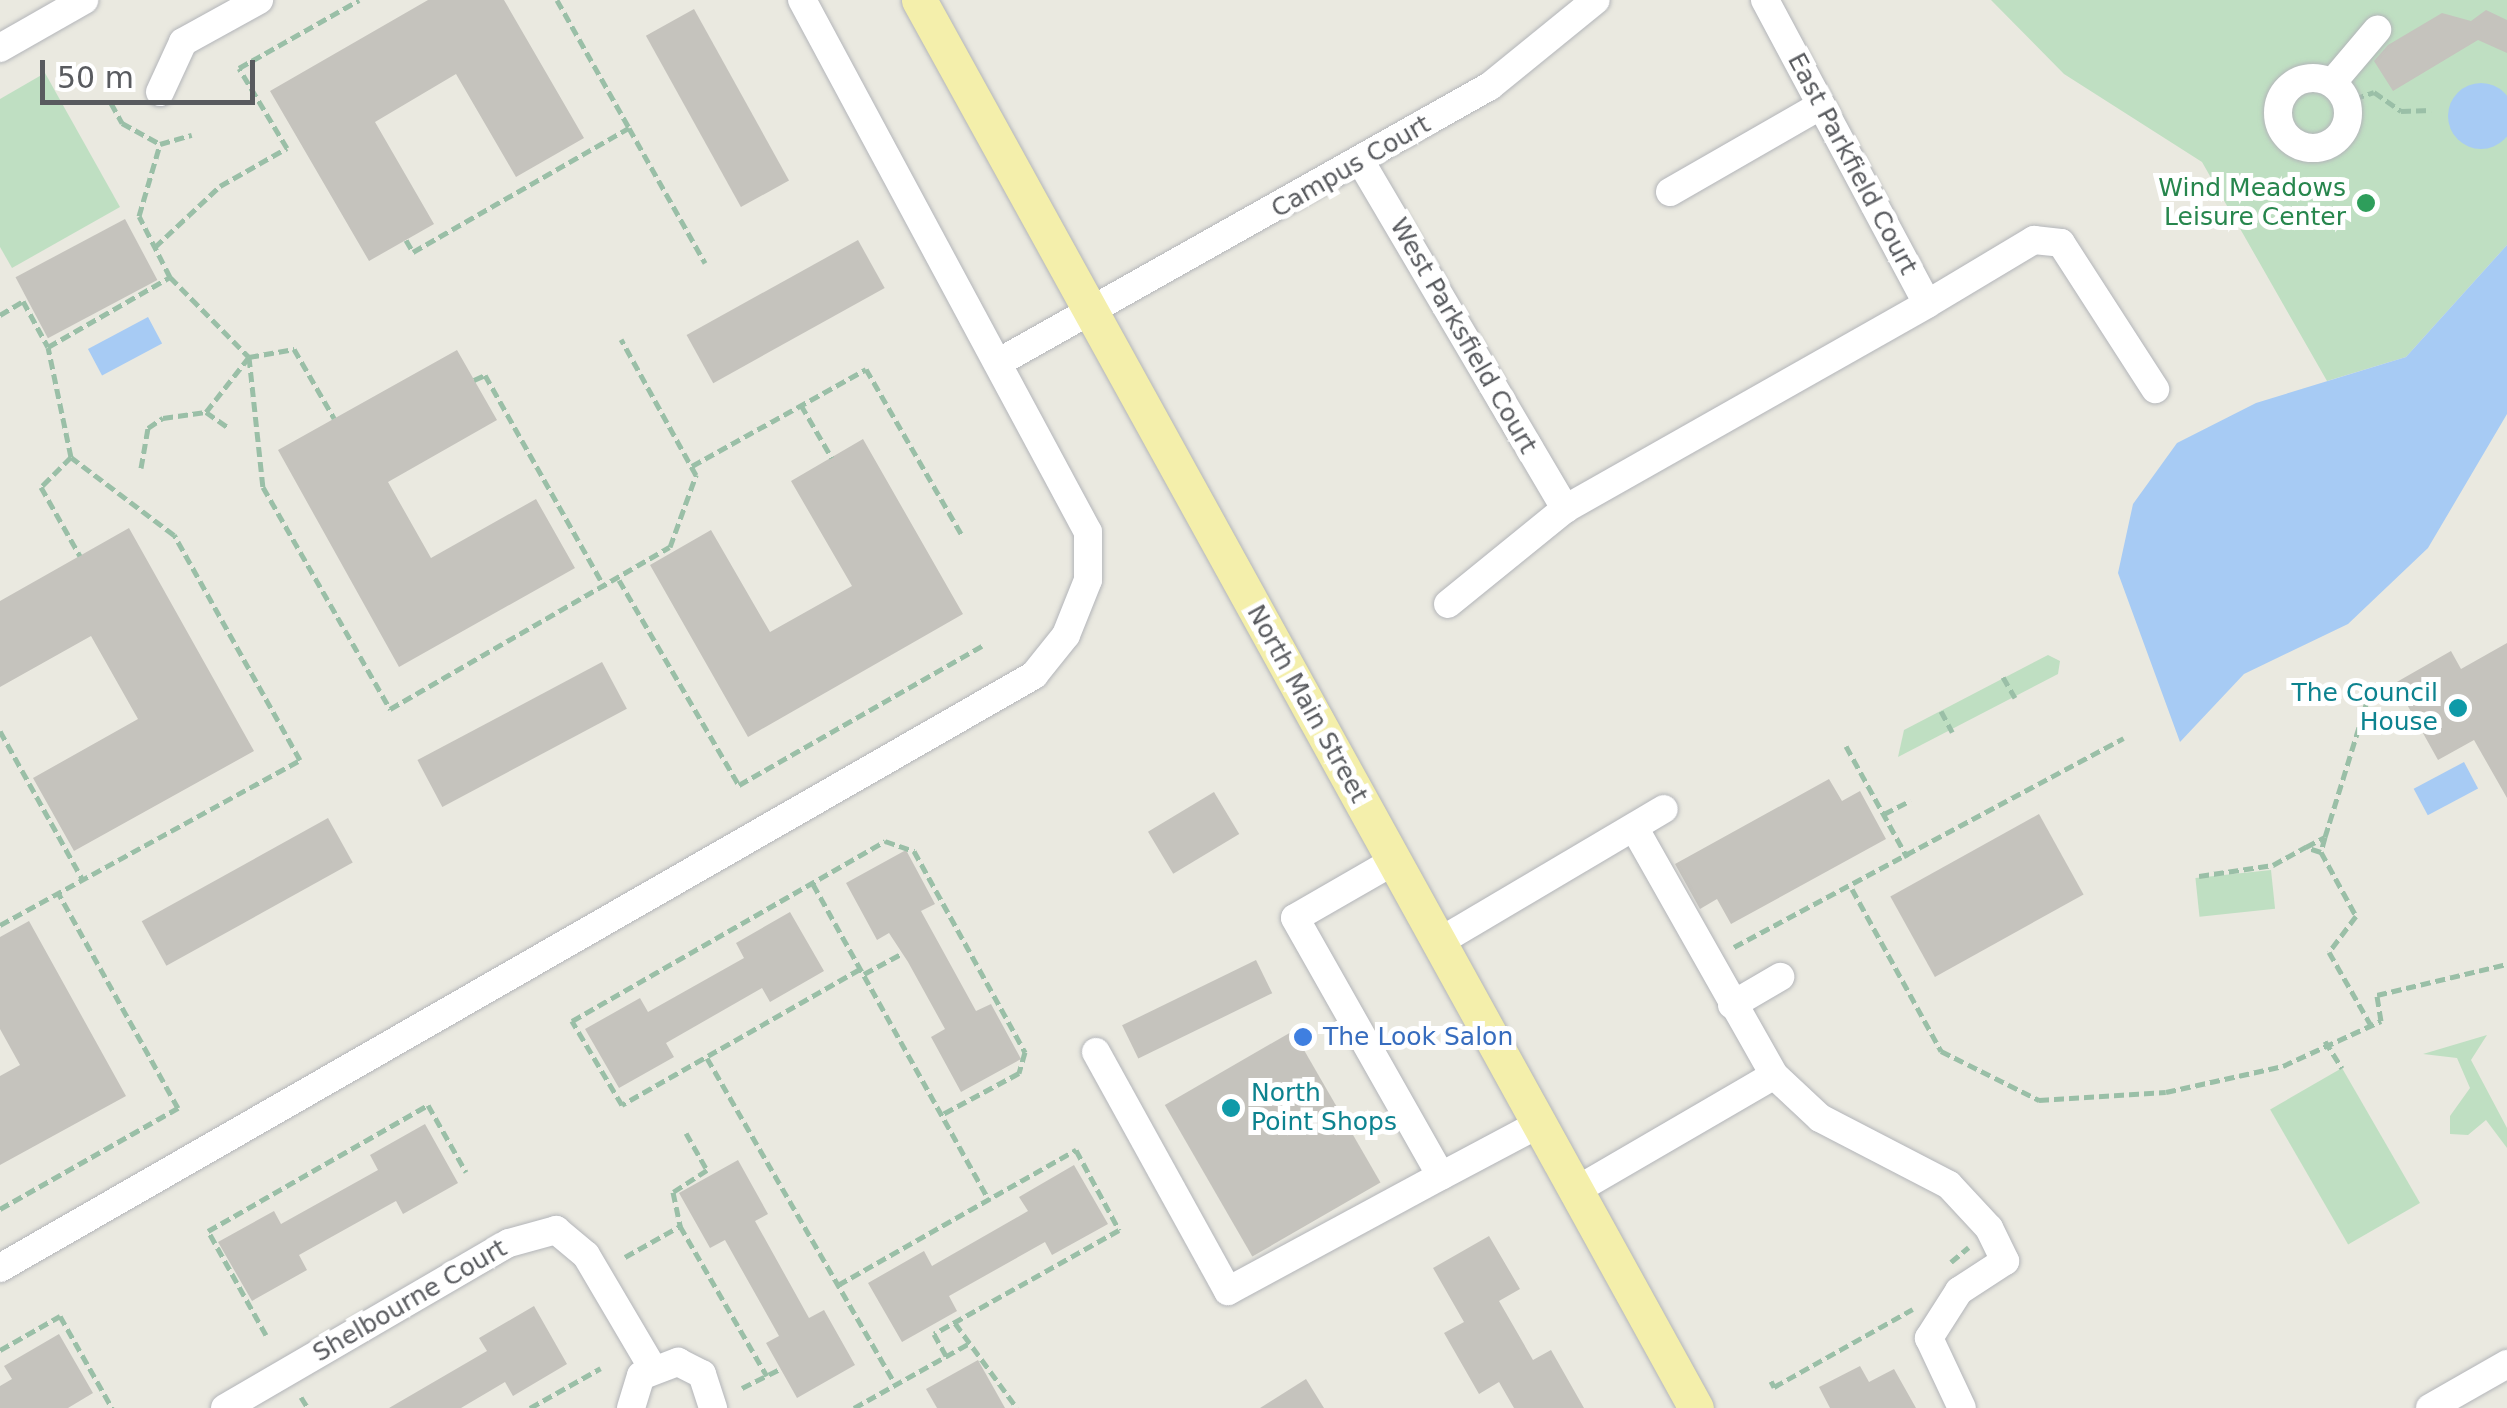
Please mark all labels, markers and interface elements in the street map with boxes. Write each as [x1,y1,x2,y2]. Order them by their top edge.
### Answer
scale bar [45,40,260,102]
street label: East Parkfield Court [1781,48,1923,280]
text: 50 m [57,60,134,95]
street label: Campus Court [1266,109,1436,225]
place label: Wind Meadows Leisure Center [2158,174,2346,233]
marker: Wind Meadows Leisure Center [2355,192,2377,214]
street label: West Parksfield Court [1383,213,1543,459]
street label: North Main Street [1240,600,1374,808]
place label: The Council House [2291,679,2438,738]
marker: The Council House [2447,697,2469,719]
place label: The Look Salon [1323,1022,1513,1052]
marker: The Look Salon [1292,1026,1314,1048]
place label: North Point Shops [1251,1079,1397,1138]
marker: North Point Shops [1220,1097,1242,1119]
street label: Shelbourne Court [308,1233,512,1369]

